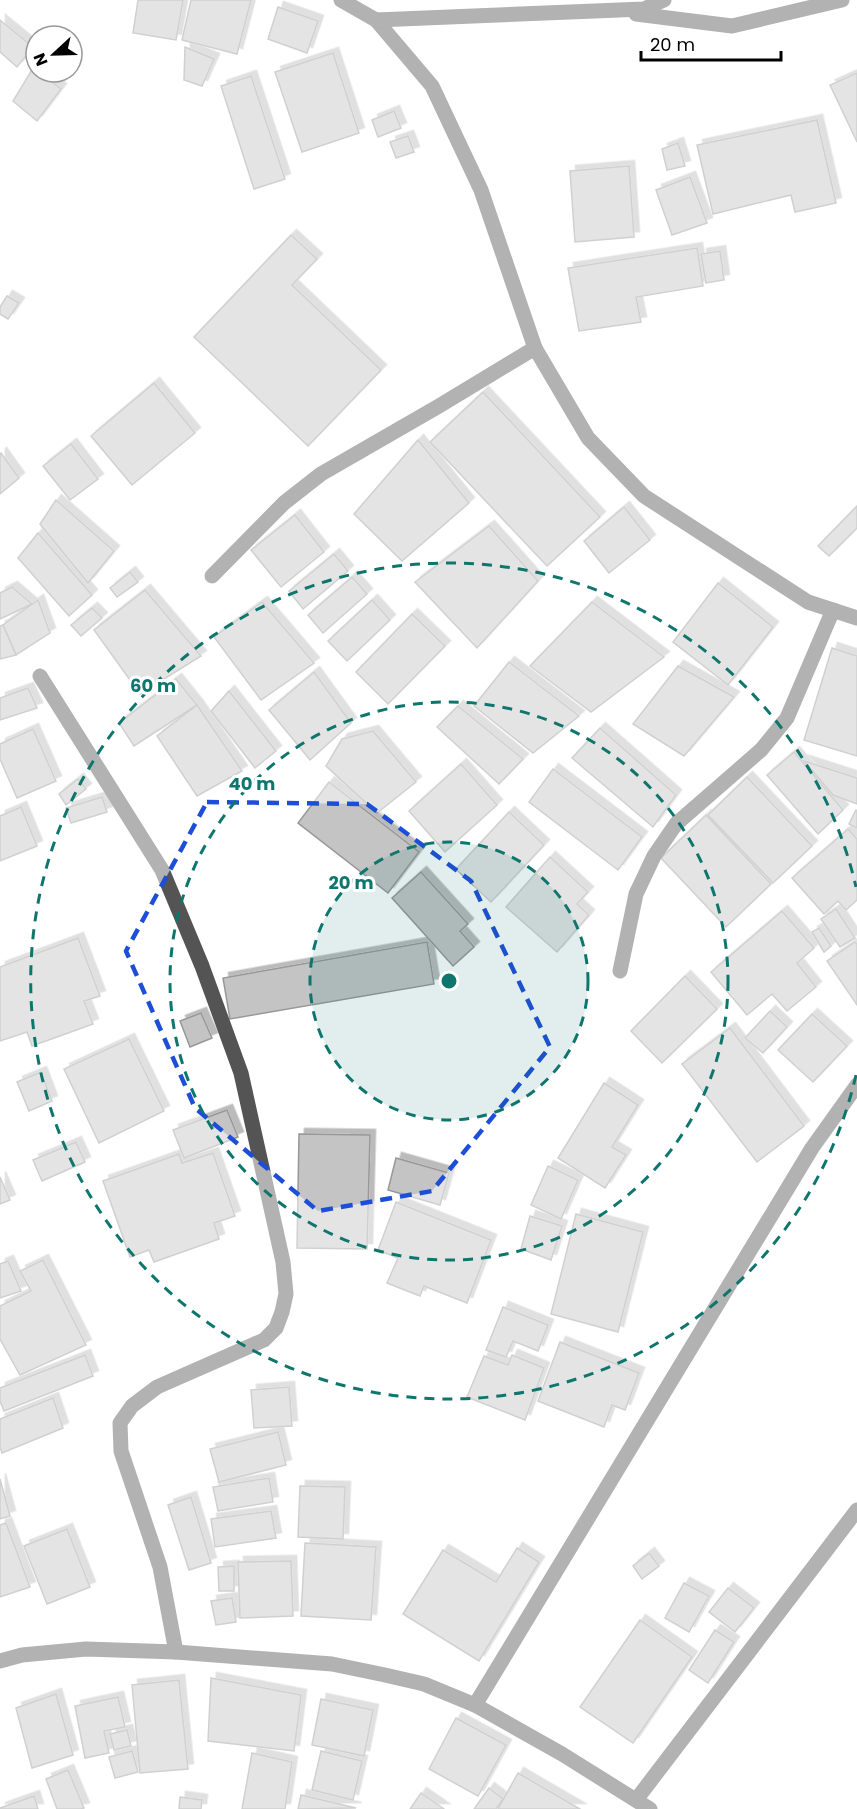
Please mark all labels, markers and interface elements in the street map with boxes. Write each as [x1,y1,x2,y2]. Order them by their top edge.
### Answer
north arrow [24,24,84,84]
scale bar [641,24,780,62]
text: 20 m [650,32,695,57]
text: N [28,50,53,69]
text: 60 m [130,673,176,698]
text: 40 m [229,771,275,796]
text: 20 m [329,870,373,895]
centre of rings [439,971,459,991]

